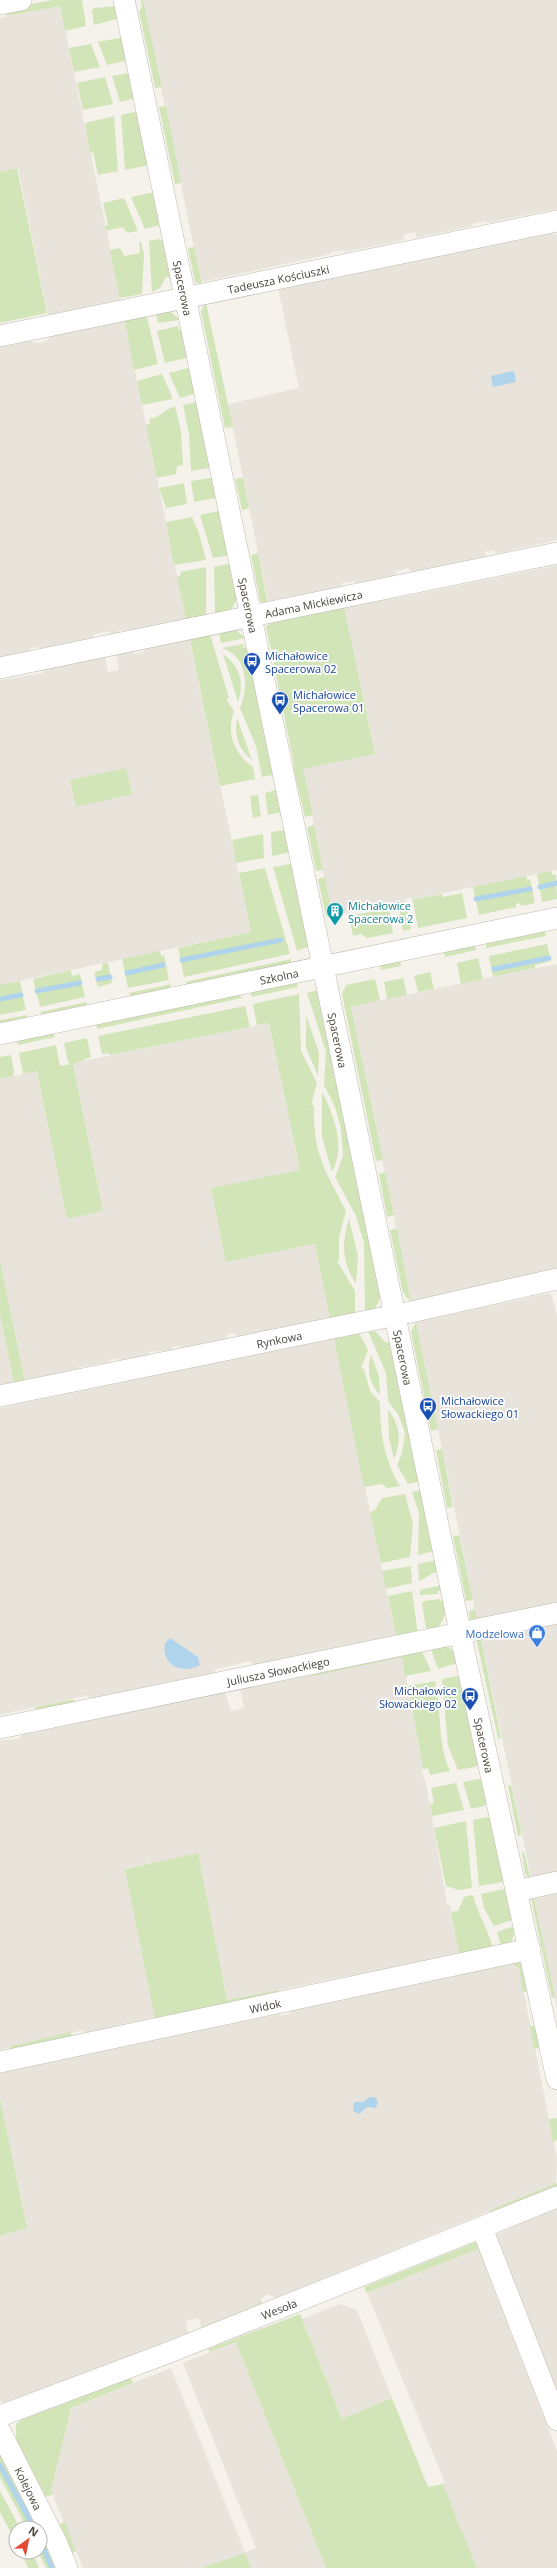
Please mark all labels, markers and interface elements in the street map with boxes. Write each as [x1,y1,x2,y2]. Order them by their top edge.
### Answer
street label: Spacerowa [170,259,196,317]
street label: Tadeusza Kościuszki [226,261,330,296]
street label: Spacerowa [236,576,262,634]
street label: Adama Mickiewicza [263,586,364,621]
place label: Michałowice Spacerowa 02 [265,648,337,676]
bus stop icon: Michałowice Spacerowa 02 [242,651,262,676]
place label: Michałowice Spacerowa 01 [293,687,365,715]
bus stop icon: Michałowice Spacerowa 01 [270,690,290,715]
place label: Michałowice Spacerowa 2 [348,898,413,926]
building icon: Michałowice Spacerowa 2 [325,901,345,926]
street label: Szkolna [258,965,300,987]
street label: Spacerowa [325,1011,351,1069]
street label: Rynkowa [255,1327,303,1351]
street label: Spacerowa [390,1329,416,1387]
place label: Michałowice Słowackiego 01 [441,1393,519,1421]
bus stop icon: Michałowice Słowackiego 01 [418,1396,438,1421]
shop icon: Modzelowa [527,1623,547,1648]
place label: Modzelowa [465,1626,524,1641]
street label: Juliusza Słowackiego [225,1653,331,1689]
place label: Michałowice Słowackiego 02 [379,1683,457,1711]
bus stop icon: Michałowice Słowackiego 02 [460,1686,480,1711]
street label: Spacerowa [471,1716,498,1774]
street label: Widok [248,1995,283,2016]
street label: Wesoła [259,2295,299,2322]
street label: Kolejowa [12,2464,46,2512]
north arrow [8,2520,48,2560]
text: N [26,2522,42,2540]

